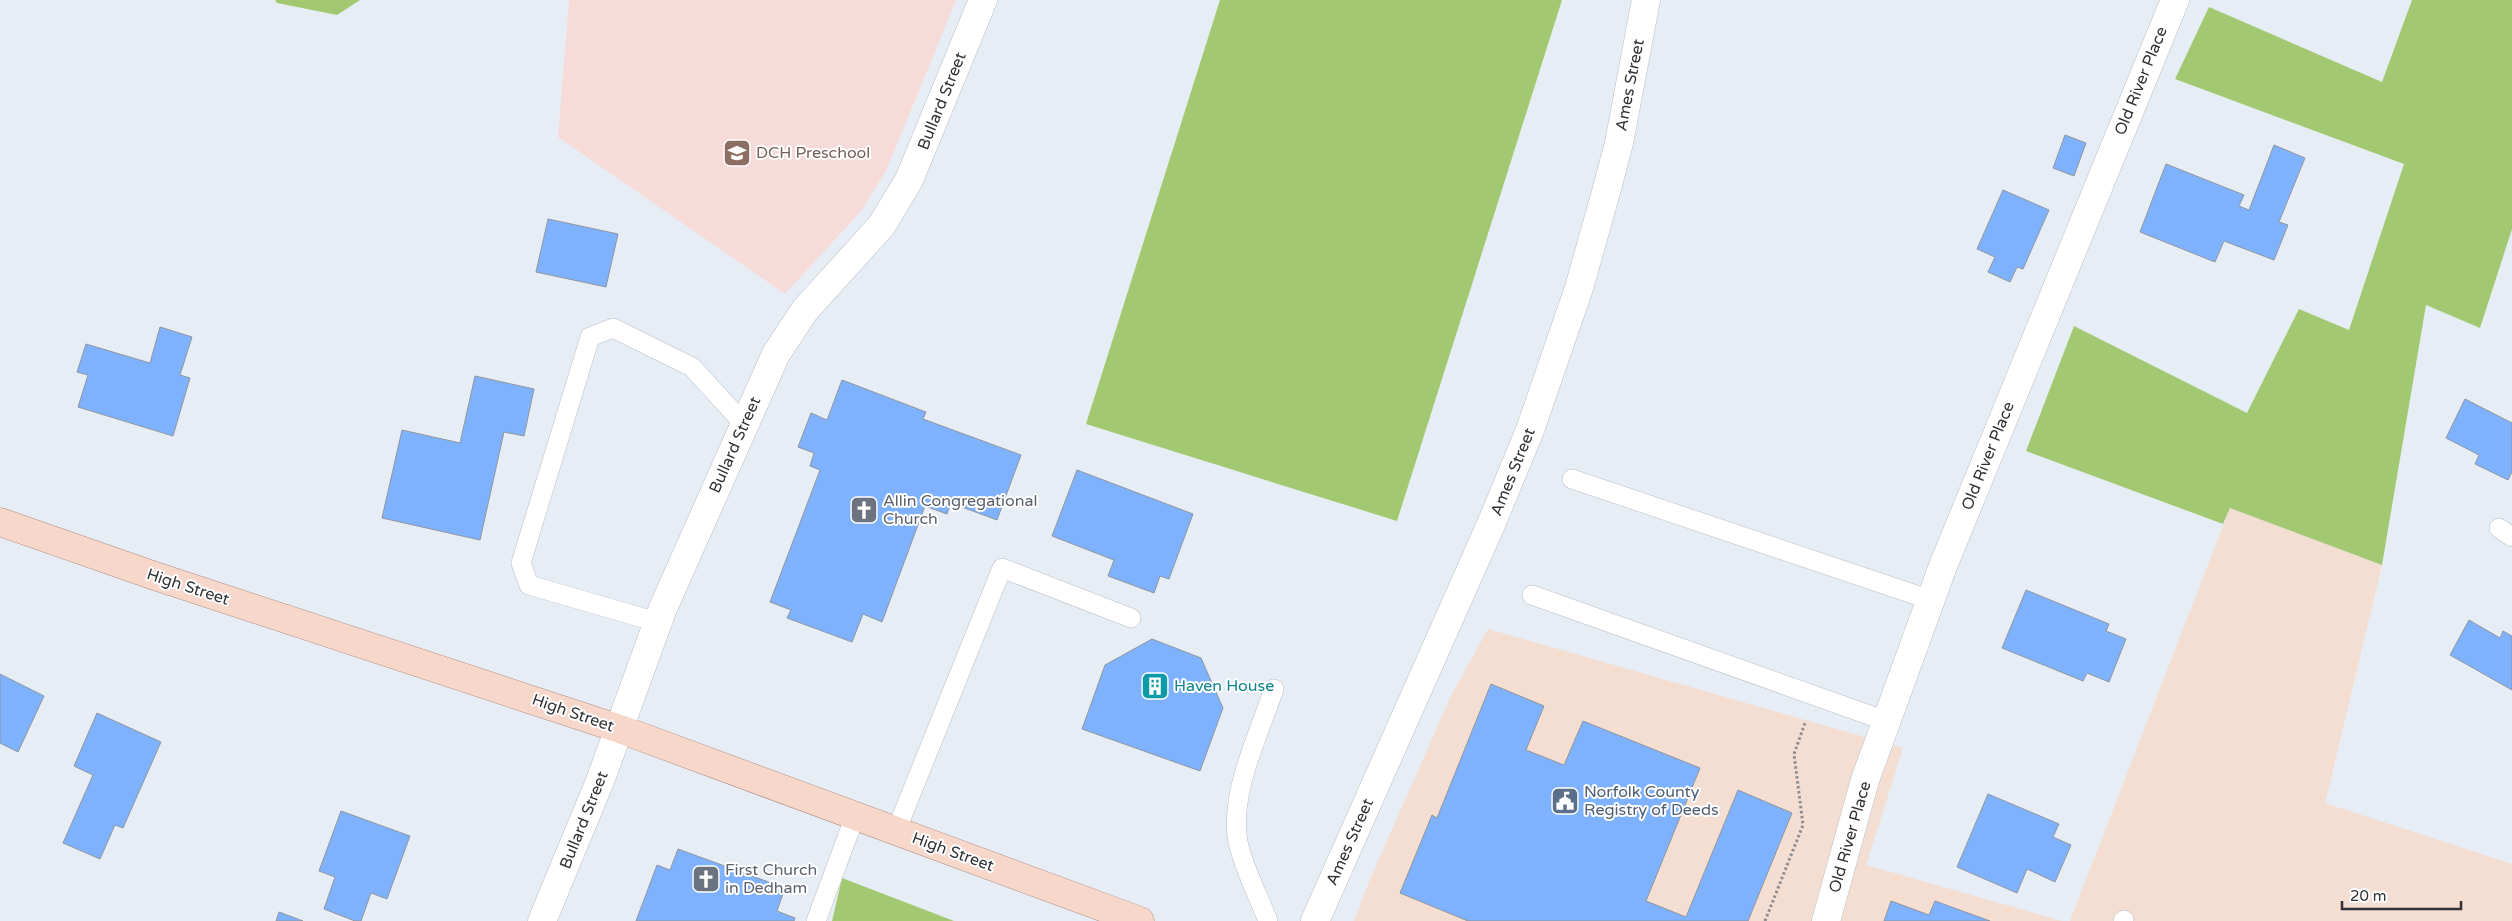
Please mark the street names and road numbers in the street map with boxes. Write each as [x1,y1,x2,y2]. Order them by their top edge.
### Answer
street label: Old River Place [2110,24,2172,138]
street label: Ames Street [1611,37,1649,133]
street label: Bullard Street [913,49,971,153]
street label: Bullard Street [705,394,765,496]
street label: Old River Place [1957,399,2019,513]
street label: Ames Street [1486,425,1540,519]
street label: High Street [144,564,232,610]
street label: High Street [529,690,617,736]
street label: Bullard Street [555,768,613,872]
street label: Old River Place [1824,779,1876,895]
street label: Ames Street [1322,795,1378,889]
street label: High Street [909,828,997,876]

